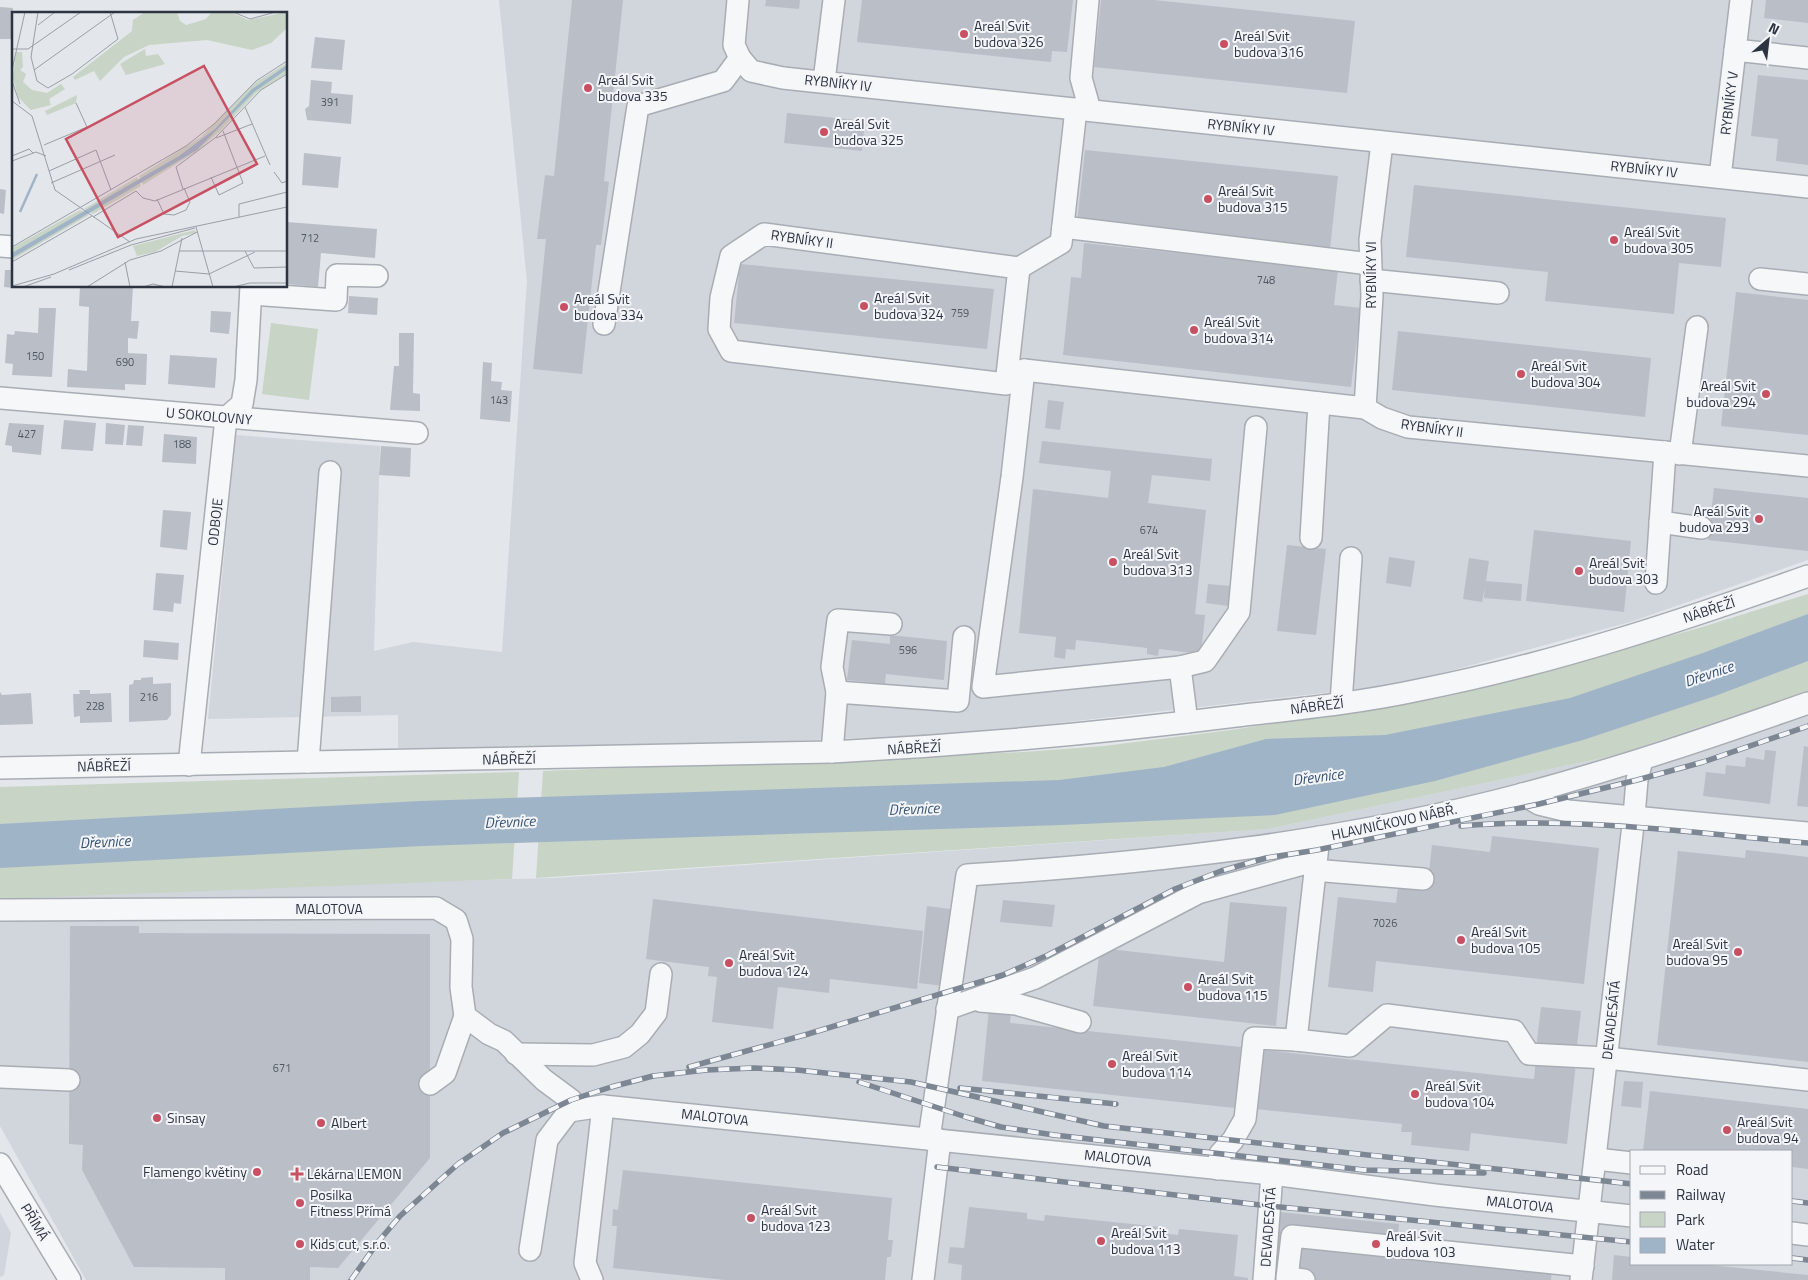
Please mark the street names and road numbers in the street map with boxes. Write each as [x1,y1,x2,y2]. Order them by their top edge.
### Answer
street label: RYBNÍKY IV [803,69,873,96]
street label: RYBNÍKY V [1714,70,1743,136]
street label: RYBNÍKY IV [1206,113,1276,140]
street label: RYBNÍKY IV [1609,155,1679,182]
street label: RYBNÍKY II [769,224,835,253]
street label: RYBNÍKY VI [1360,241,1381,309]
street label: U SOKOLOVNY [165,401,254,430]
street label: RYBNÍKY II [1399,413,1465,442]
street label: ODBOJE [202,497,227,547]
street label: NÁBŘEŽÍ [1680,591,1738,628]
street label: NÁBŘEŽÍ [1289,692,1345,719]
street label: NÁBŘEŽÍ [887,736,942,759]
street label: NÁBŘEŽÍ [482,748,537,769]
street label: NÁBŘEŽÍ [77,755,132,776]
street label: HLAVNIČKOVO NÁBŘ. [1329,798,1459,845]
street label: MALOTOVA [295,898,364,919]
street label: DEVADESÁTÁ [1596,979,1625,1061]
street label: MALOTOVA [680,1103,750,1131]
street label: MALOTOVA [1083,1144,1153,1172]
street label: DEVADESÁTÁ [1254,1186,1281,1267]
street label: MALOTOVA [1485,1190,1555,1218]
street label: PŘÍMÁ [16,1199,55,1245]

